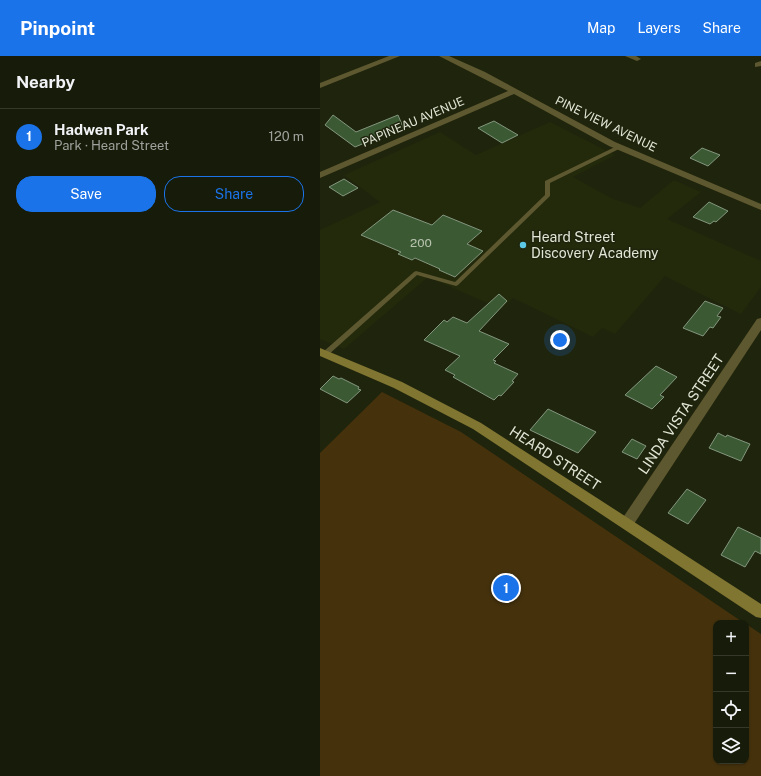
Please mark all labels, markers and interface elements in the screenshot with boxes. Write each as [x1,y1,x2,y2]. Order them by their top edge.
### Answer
text: Pinpoint [20,17,95,39]
text: Map [587,20,615,36]
text: Layers [637,20,681,36]
text: Share [703,20,741,36]
text: Nearby [16,72,75,92]
street label: PINE VIEW AVENUE [553,93,659,155]
street label: PAPINEAU AVENUE [360,94,466,150]
text: Hadwen Park [54,121,149,138]
text: 1 [26,129,32,144]
text: 120 m [269,129,304,144]
text: Park · Heard Street [54,138,169,153]
button: Save [16,176,156,212]
button: Share [164,176,304,212]
place label: Heard Street Discovery Academy [531,229,659,261]
house number: 200 [410,236,432,250]
marker: Heard Street Discovery Academy [518,240,528,250]
your location [550,330,570,350]
street label: LINDA VISTA STREET [635,351,727,477]
street label: HEARD STREET [507,423,603,493]
pin: 1 [493,573,519,603]
map controls [713,620,749,764]
button: + [713,620,749,656]
button: − [713,656,749,692]
button: locate [713,692,749,728]
button: layers [713,728,749,764]

